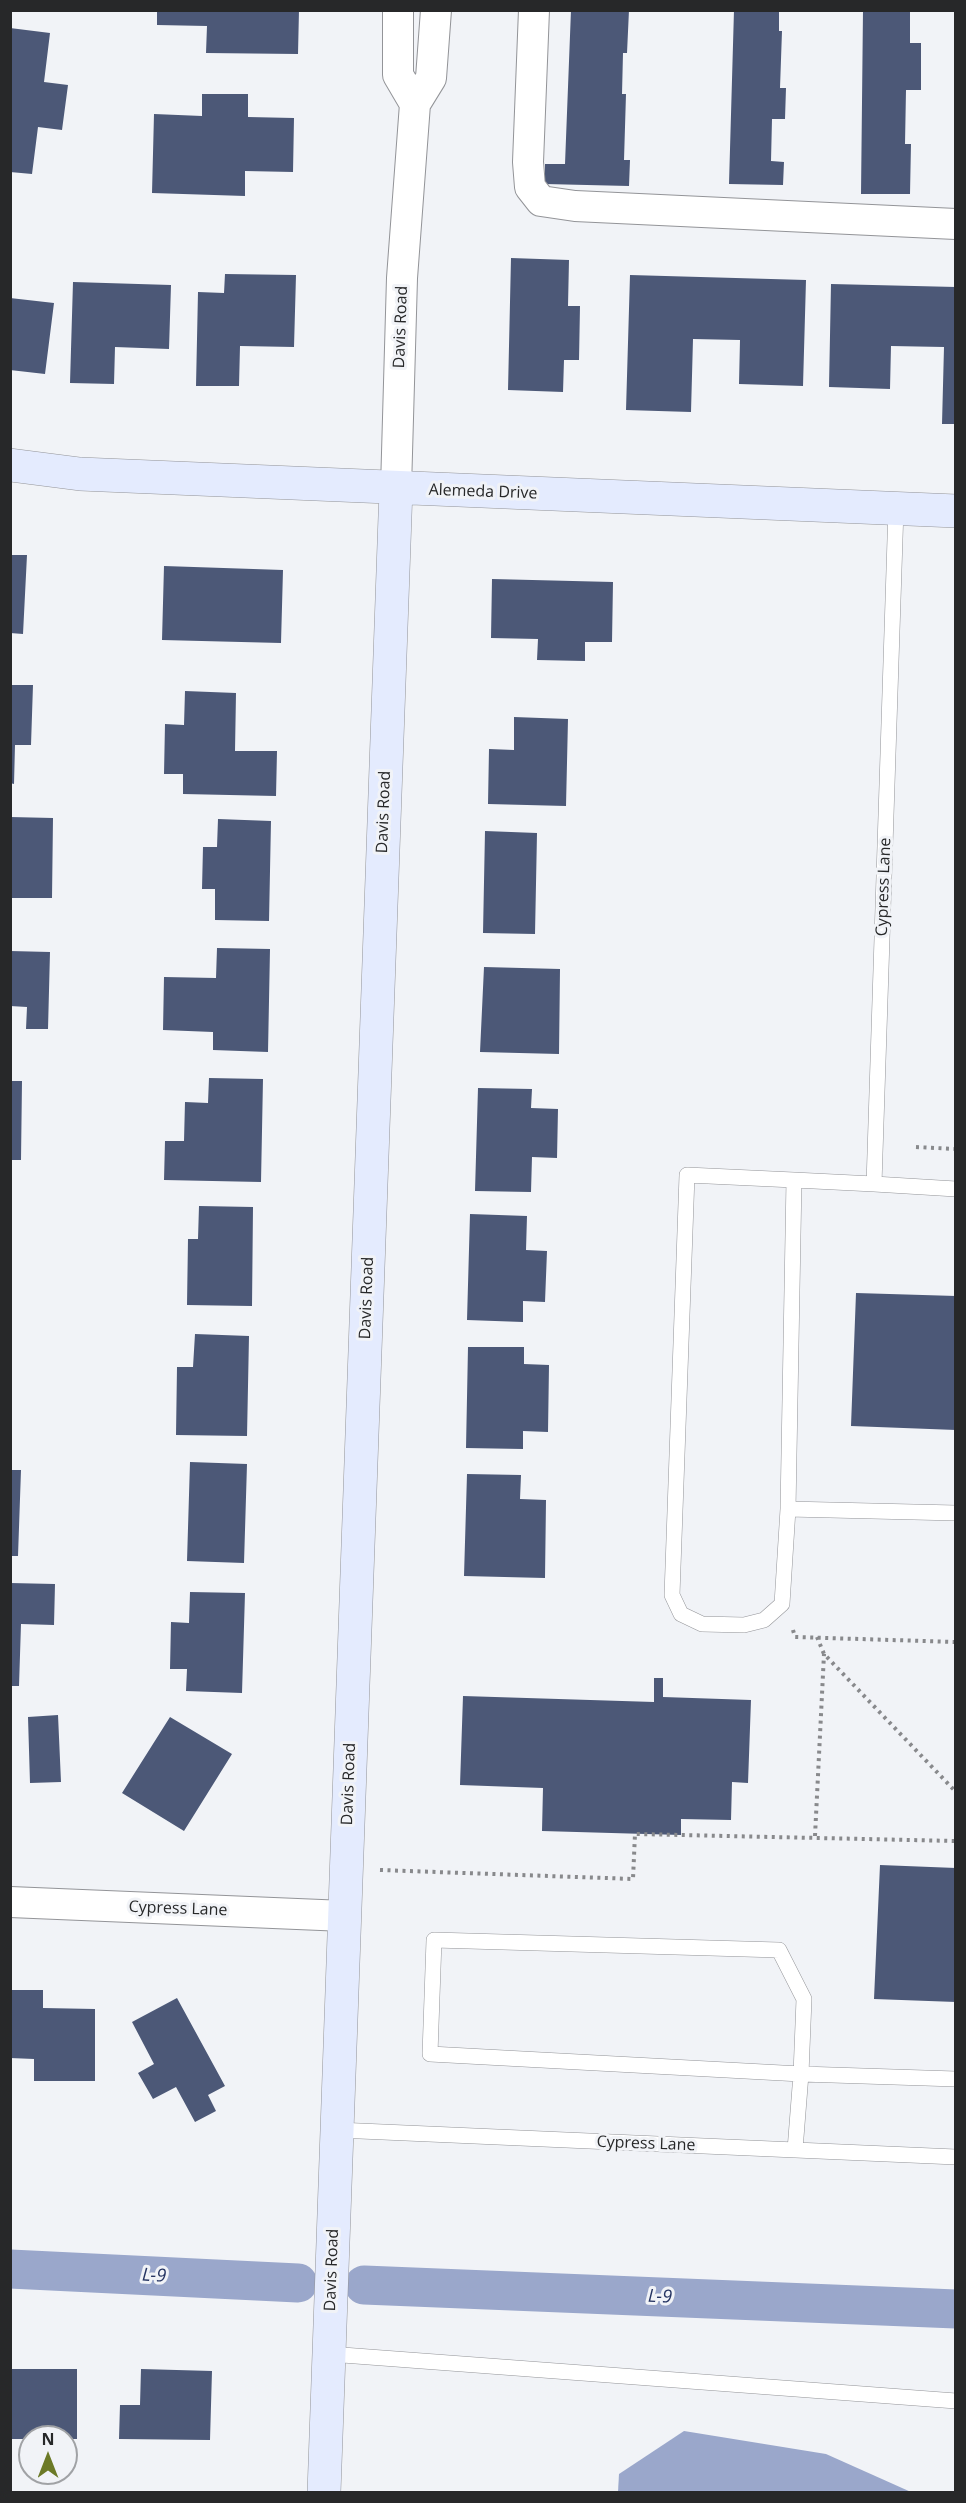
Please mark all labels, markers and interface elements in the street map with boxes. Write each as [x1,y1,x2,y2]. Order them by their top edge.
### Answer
street label: Davis Road [390,285,412,369]
street label: Alemeda Drive [428,481,538,503]
street label: Davis Road [373,770,395,854]
street label: Cypress Lane [873,837,895,937]
street label: Davis Road [356,1256,378,1340]
street label: Davis Road [338,1742,360,1826]
street label: Cypress Lane [128,1898,228,1920]
street label: Cypress Lane [596,2133,696,2155]
street label: Davis Road [321,2228,343,2312]
water label: L-9 [141,2265,167,2287]
water label: L-9 [648,2286,672,2308]
north arrow [18,2425,78,2485]
text: N [41,2428,55,2450]

